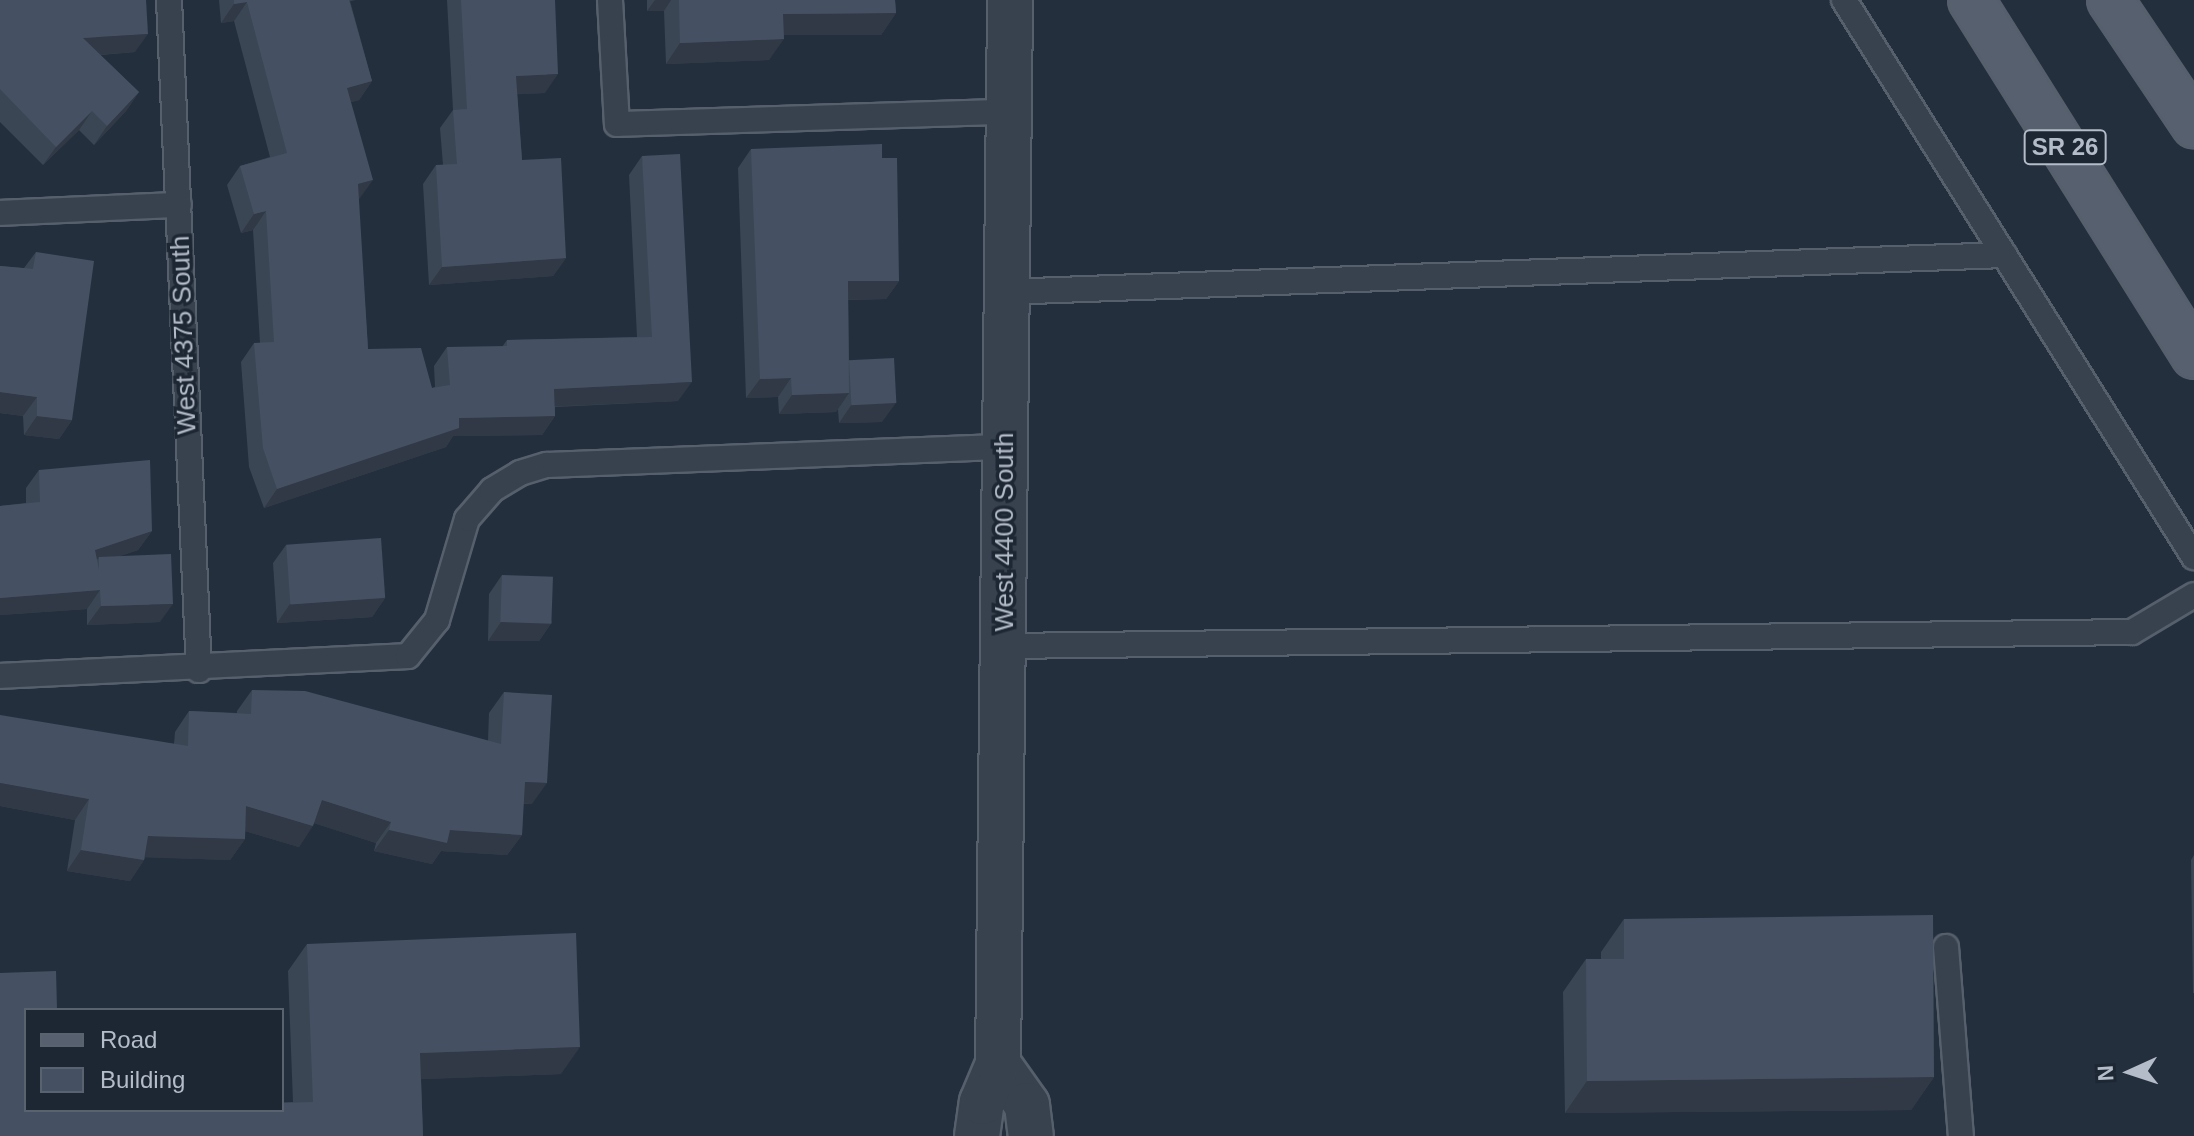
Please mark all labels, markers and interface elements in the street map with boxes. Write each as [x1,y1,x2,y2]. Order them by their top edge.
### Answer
road number: SR 26 [2023,127,2107,167]
street label: West 4375 South [165,235,203,435]
street label: West 4400 South [989,433,1021,631]
legend [24,1008,284,1112]
text: Road [100,1026,157,1053]
north arrow [2090,1032,2170,1112]
text: N [2093,1065,2118,1082]
text: Building [100,1066,185,1093]

